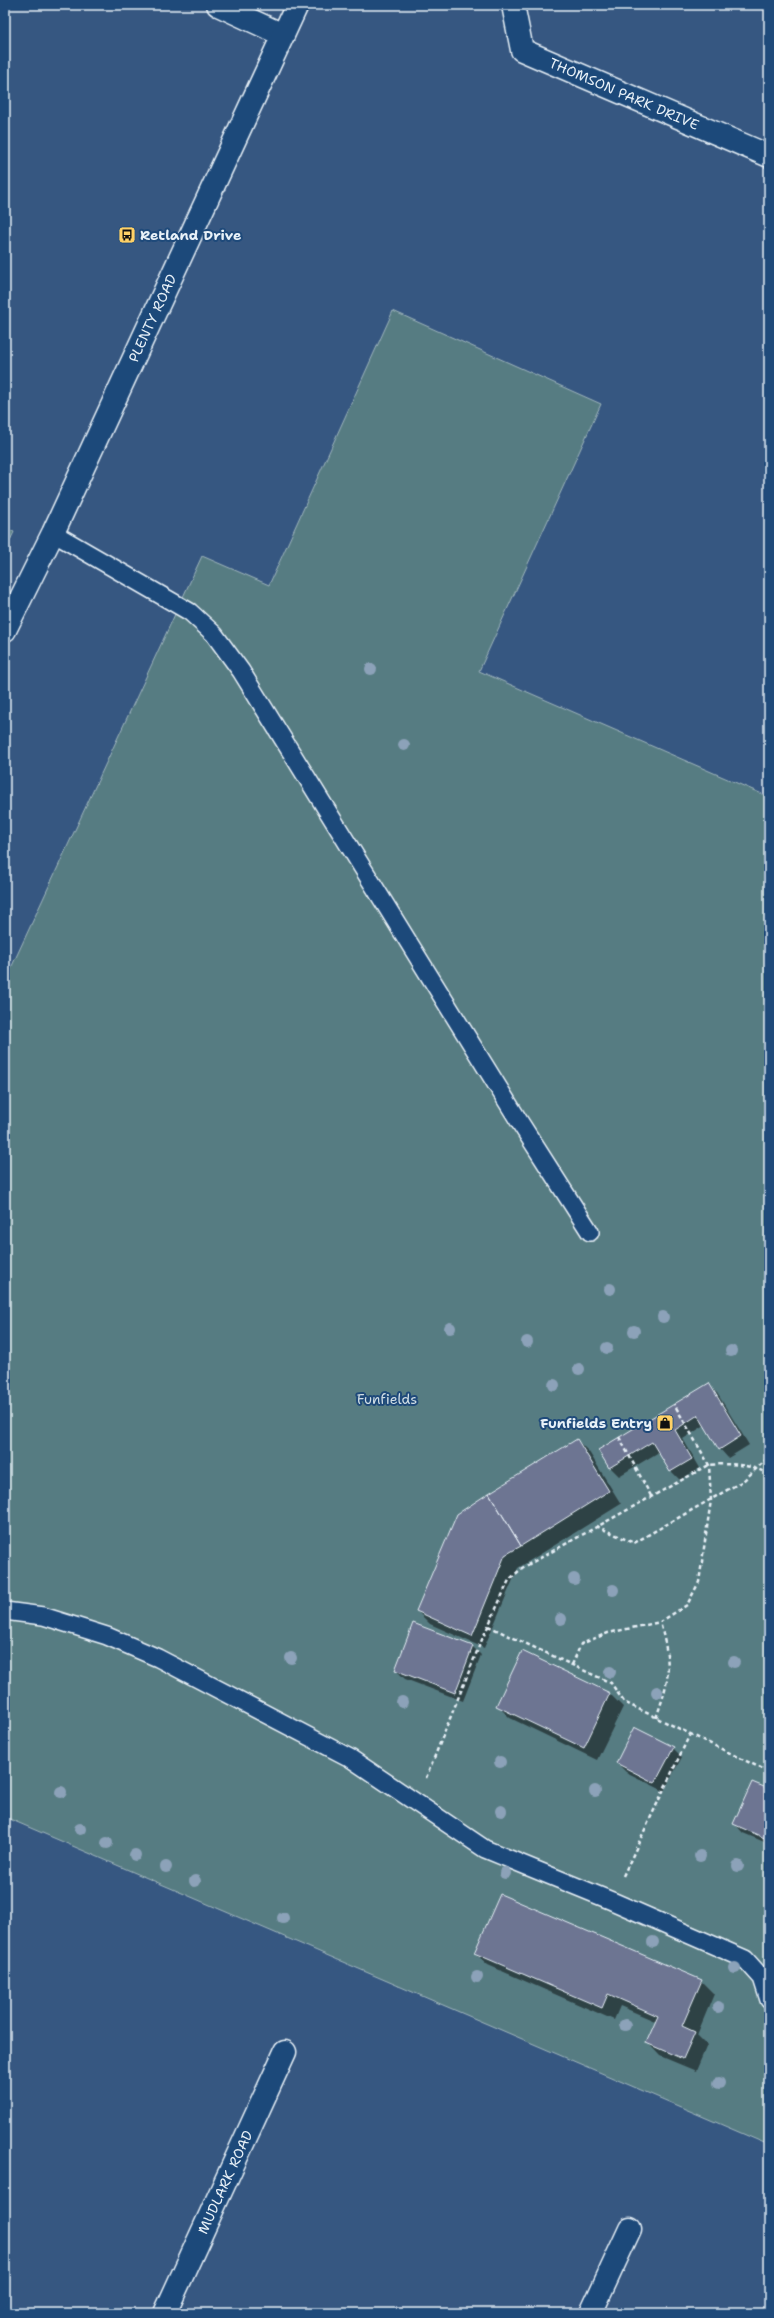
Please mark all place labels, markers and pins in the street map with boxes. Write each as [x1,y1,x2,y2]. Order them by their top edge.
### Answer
bus stop icon: Retland Drive [117,225,137,245]
place label: Retland Drive [140,226,241,244]
shop icon: Funfields Entry [655,1413,675,1433]
place label: Funfields Entry [540,1414,652,1432]

